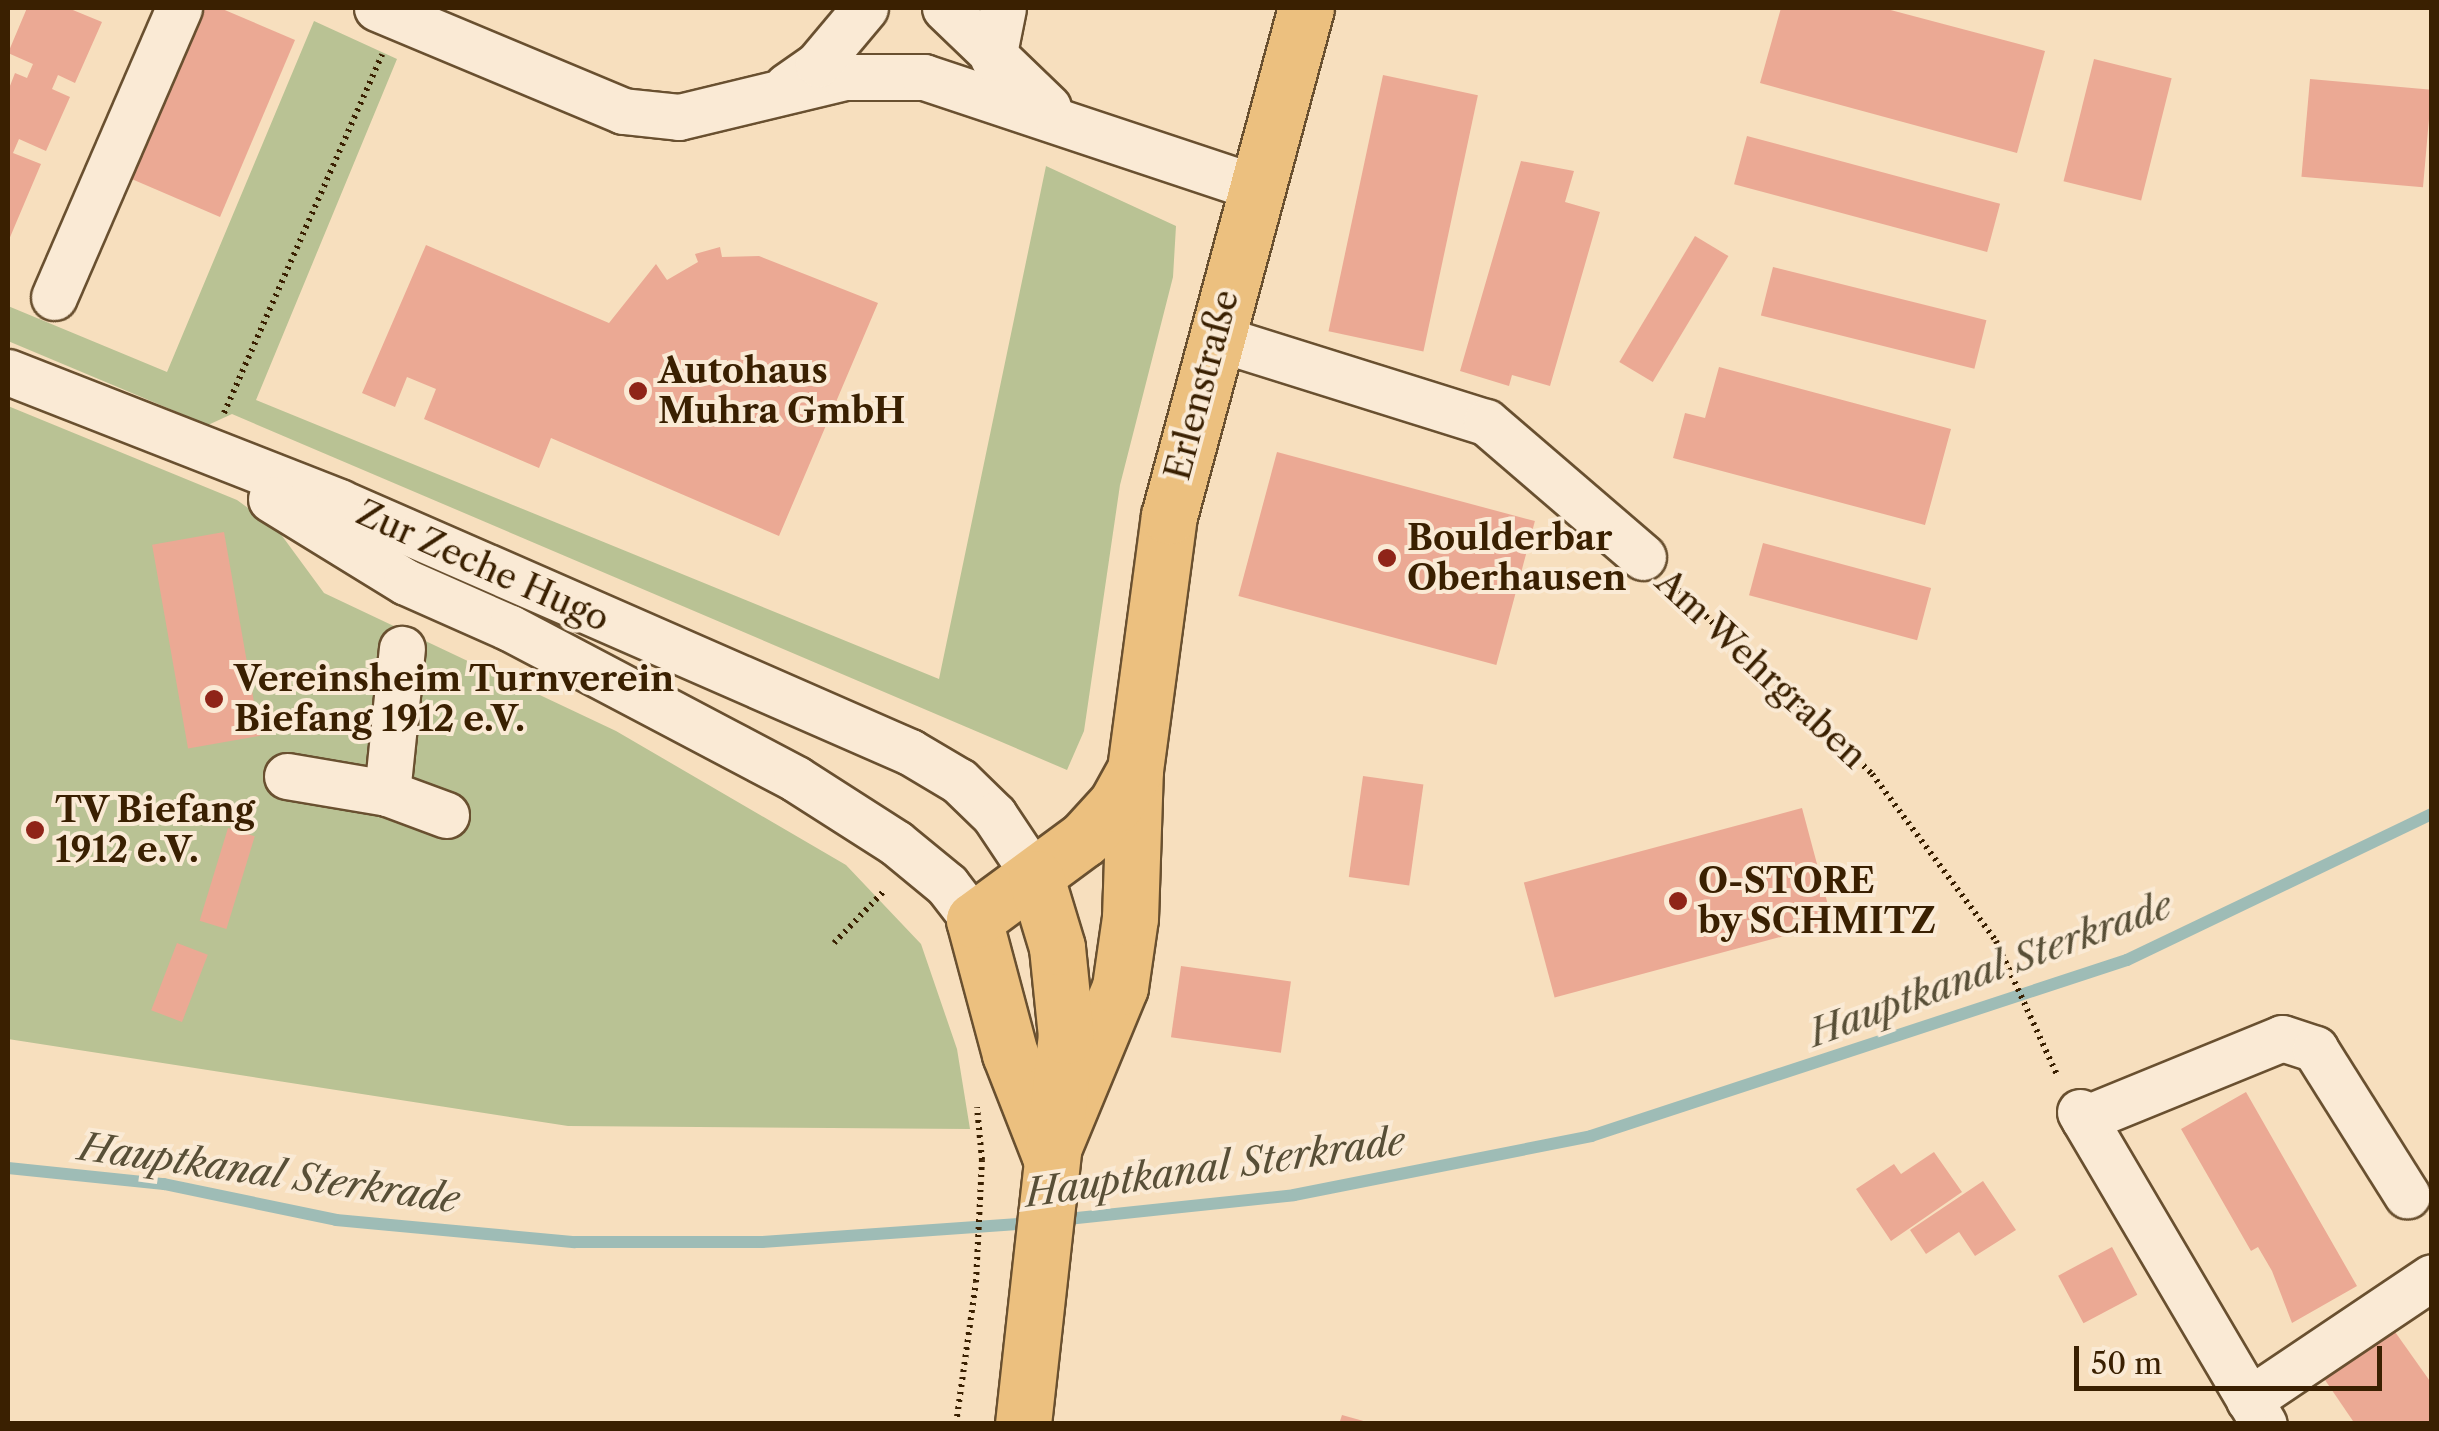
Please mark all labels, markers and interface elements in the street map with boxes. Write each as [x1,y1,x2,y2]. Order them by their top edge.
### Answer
street label: Erlenstraße [1156,285,1248,485]
place label: Autohaus Muhra GmbH [658,350,906,432]
marker: Autohaus Muhra GmbH [627,380,649,402]
street label: Zur Zeche Hugo [350,491,616,641]
place label: Boulderbar Oberhausen [1407,517,1626,599]
marker: Boulderbar Oberhausen [1376,547,1398,569]
street label: Am Wehrgraben [1647,560,1875,778]
place label: Vereinsheim Turnverein Biefang 1912 e.V. [234,658,675,740]
marker: Vereinsheim Turnverein Biefang 1912 e.V. [203,688,225,710]
place label: TV Biefang 1912 e.V. [55,789,256,871]
marker: TV Biefang 1912 e.V. [24,819,46,841]
place label: O-STORE by SCHMITZ [1698,860,1937,942]
water label: Hauptkanal Sterkrade [1802,882,2178,1056]
marker: O-STORE by SCHMITZ [1667,890,1689,912]
water label: Hauptkanal Sterkrade [1022,1118,1408,1216]
water label: Hauptkanal Sterkrade [76,1124,462,1222]
scale bar [2079,1326,2386,1388]
text: 50 m [2091,1345,2162,1382]

